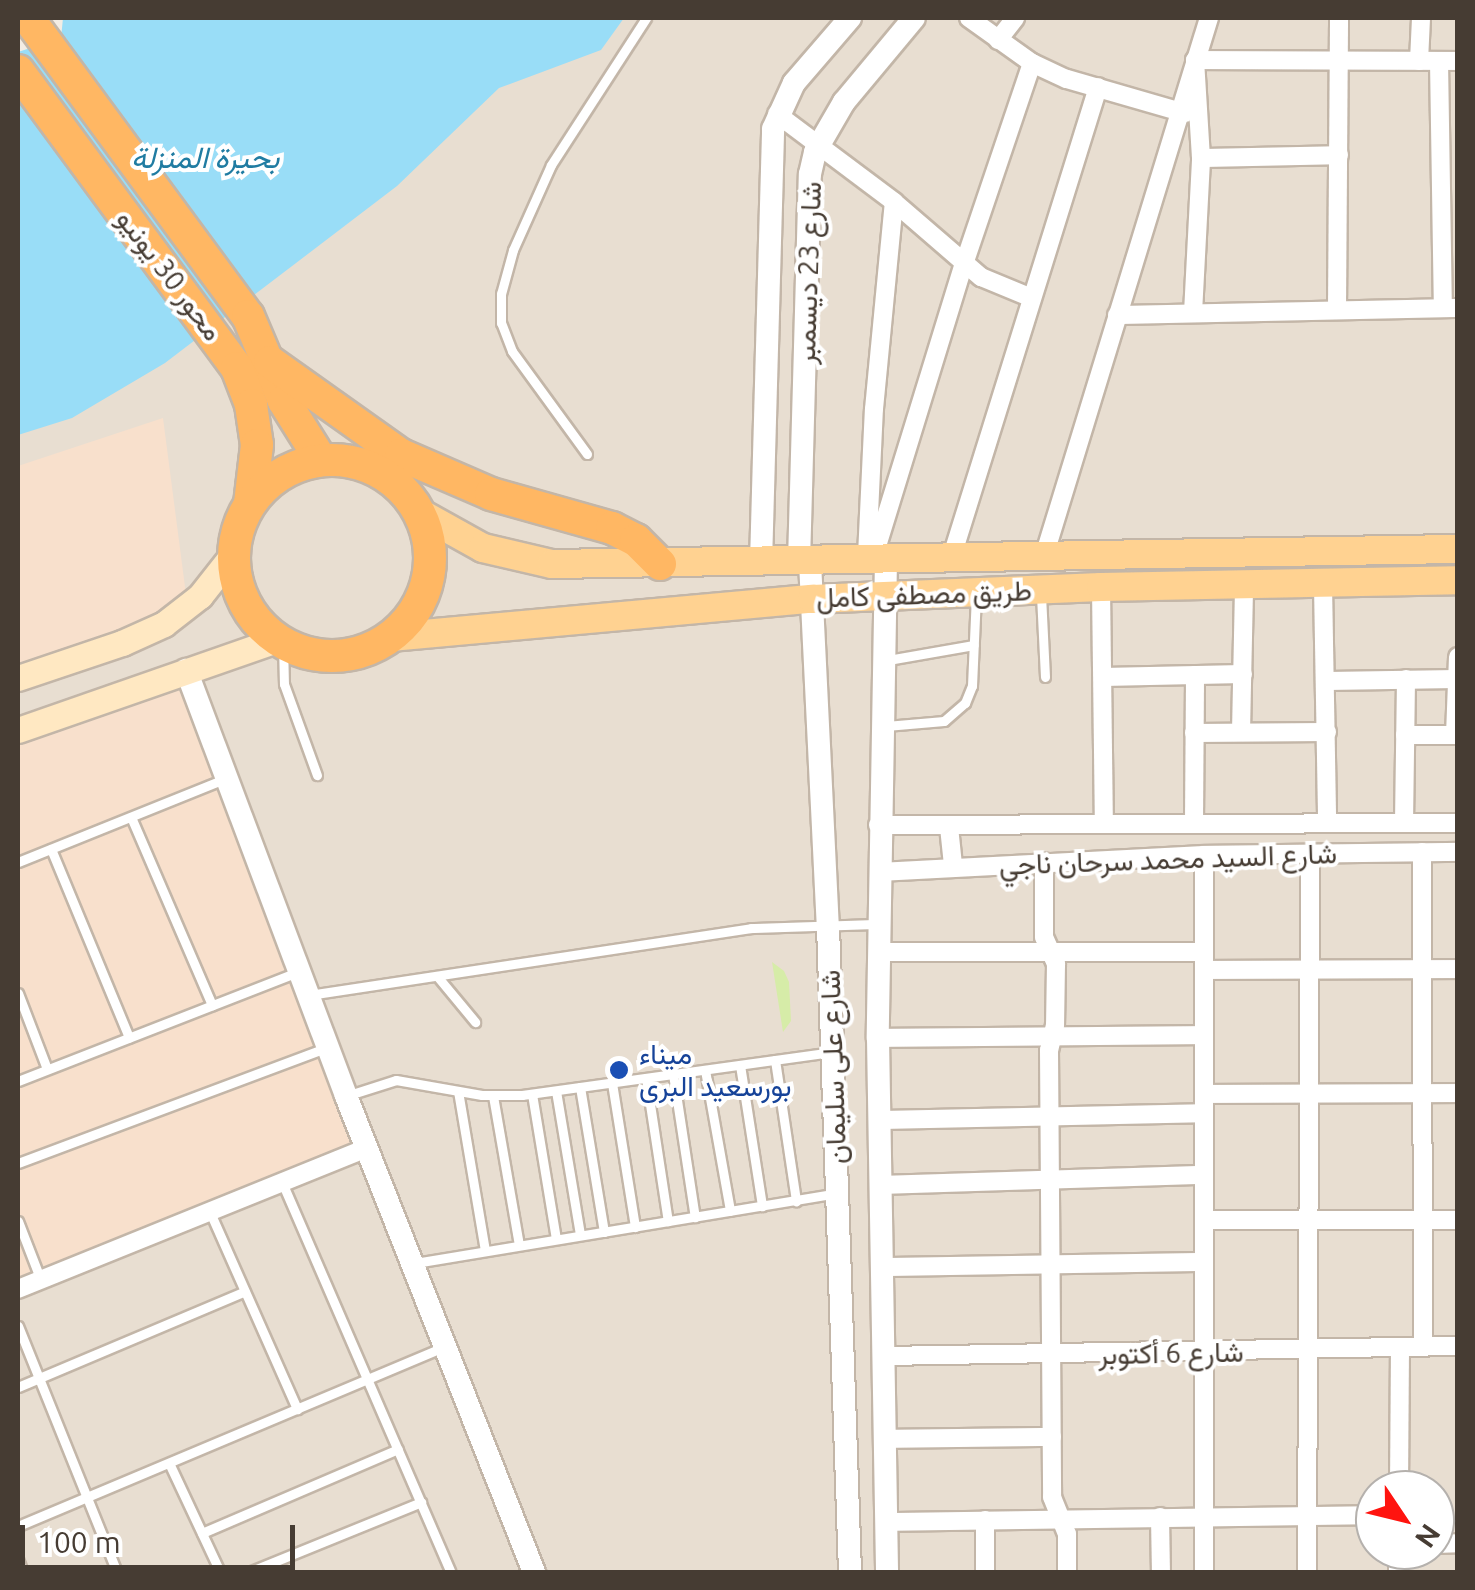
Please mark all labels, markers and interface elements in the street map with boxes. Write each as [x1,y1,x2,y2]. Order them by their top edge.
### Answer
water label: بحيرة المنزلة [131,139,279,175]
street label: شارع 23 ديسمبر [788,181,828,365]
street label: محور 30 يونيو [110,203,230,347]
street label: طريق مصطفى كامل [816,573,1032,615]
street label: شارع السيد محمد سرحان ناجي [998,836,1338,882]
street label: شارع على سليمان [813,969,853,1165]
place label: ميناء بورسعيد البرى [639,1037,792,1103]
marker: ميناء بورسعيد البرى [608,1059,630,1081]
street label: شارع 6 أكتوبر [1098,1335,1244,1371]
north arrow [1355,1470,1455,1570]
scale bar [25,1505,300,1567]
text: N [1410,1519,1447,1554]
text: 100 m [37,1525,121,1559]

